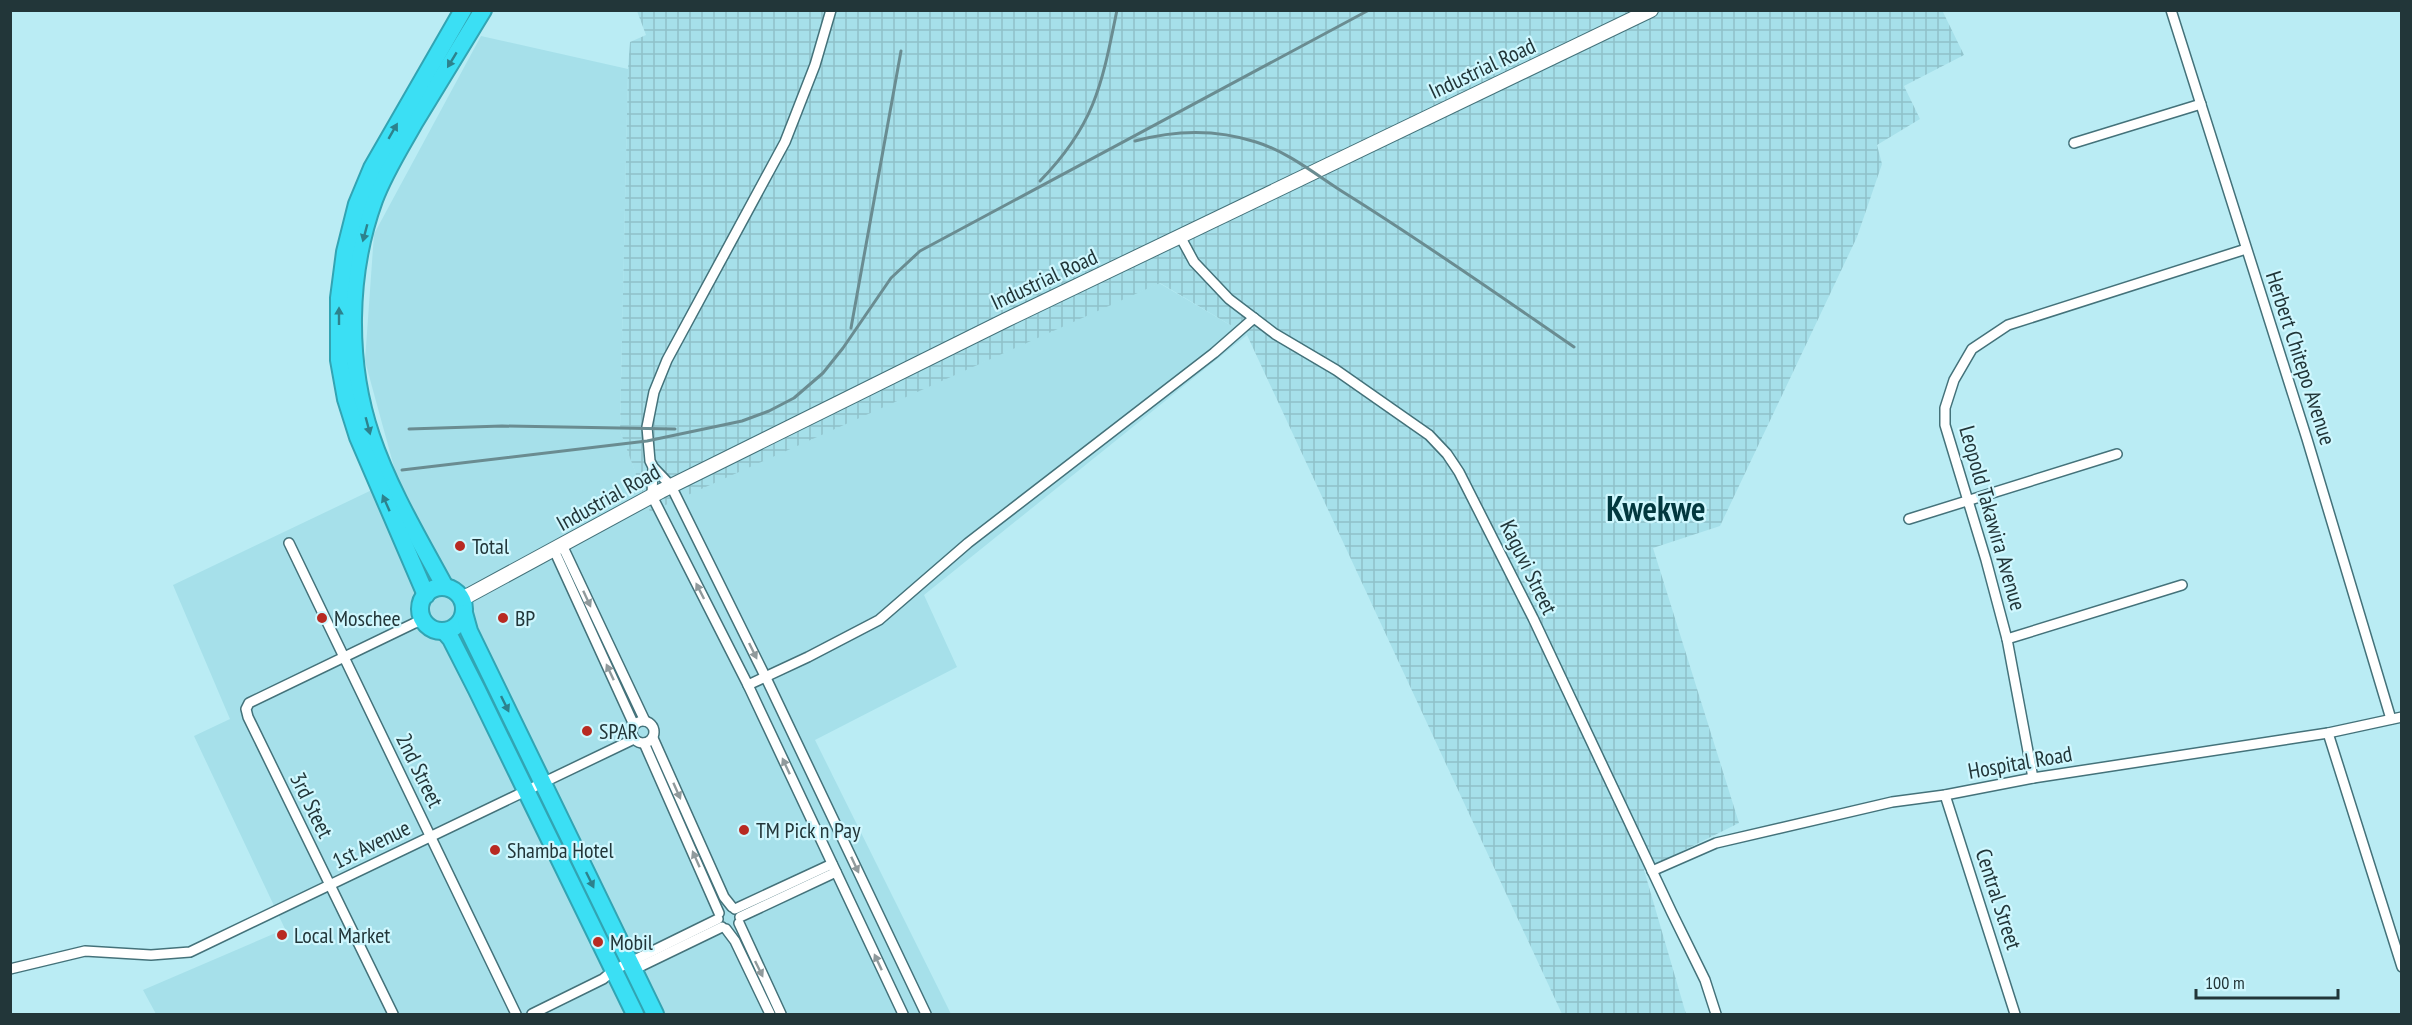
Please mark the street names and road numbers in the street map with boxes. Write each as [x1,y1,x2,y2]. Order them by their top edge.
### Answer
street label: Industrial Road [1424,31,1540,105]
street label: Industrial Road [986,242,1102,316]
street label: Herbert Chitepo Avenue [2260,268,2342,448]
street label: Leopold Takawira Avenue [1953,422,2033,614]
street label: Industrial Road [551,457,665,537]
street label: Kaguvi Street [1494,515,1564,619]
street label: 2nd Street [390,728,450,812]
street label: Hospital Road [1966,739,2074,785]
street label: 3rd Steet [284,768,340,842]
street label: 1st Avenue [328,813,414,875]
street label: Central Street [1970,845,2028,953]

